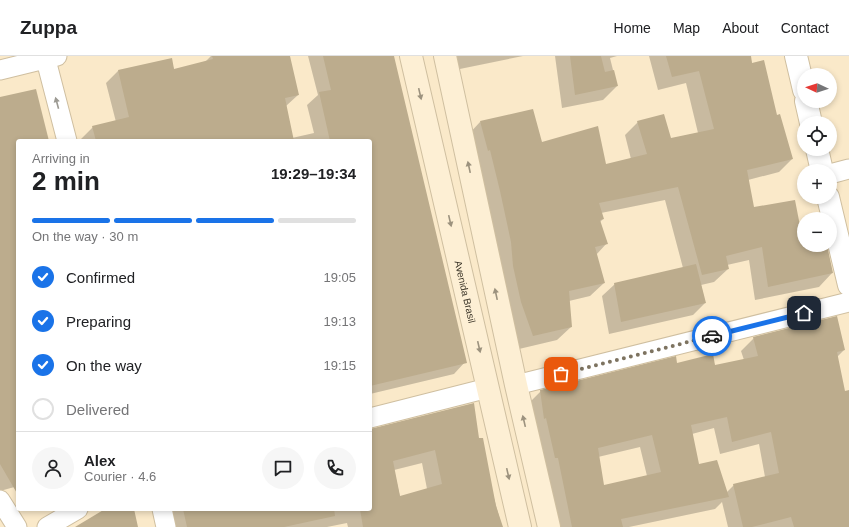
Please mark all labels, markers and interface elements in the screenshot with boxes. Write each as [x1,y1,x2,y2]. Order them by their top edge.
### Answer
text: Zuppa [20,17,77,38]
text: Home [614,20,651,36]
text: Map [673,20,700,36]
text: About [722,20,759,36]
text: Contact [781,20,829,36]
north arrow [797,68,837,108]
map controls [797,68,837,252]
one-way arrow [418,88,424,100]
one-way arrow [54,97,60,109]
button: locate [797,116,837,156]
text: Arriving in [32,151,90,166]
one-way arrow [465,161,471,173]
button: + [797,164,837,204]
text: 19:29–19:34 [271,165,356,182]
text: 2 min [32,166,100,196]
button: − [797,212,837,252]
one-way arrow [447,214,453,227]
text: On the way · 30 m [32,229,138,244]
street label: Avenida Brasil [453,260,478,324]
icon: check [32,266,54,288]
text: Confirmed [66,269,135,286]
text: 19:05 [323,270,356,285]
one-way arrow [493,288,499,300]
pin [787,296,821,330]
icon: home [793,302,815,324]
icon: check [32,310,54,332]
text: Preparing [66,313,131,330]
text: 19:13 [323,314,356,329]
courier [692,316,732,356]
icon: car [701,325,723,347]
one-way arrow [477,341,483,353]
icon: check [32,354,54,376]
text: On the way [66,357,142,374]
pin [544,357,578,391]
text: 19:15 [323,358,356,373]
icon: bag [550,363,572,385]
text: Delivered [66,401,129,418]
one-way arrow [521,415,527,427]
button: person [32,447,74,489]
button: chat [262,447,304,489]
button: phone [314,447,356,489]
text: Alex [84,452,116,469]
one-way arrow [506,468,512,480]
text: Courier · 4.6 [84,469,156,484]

